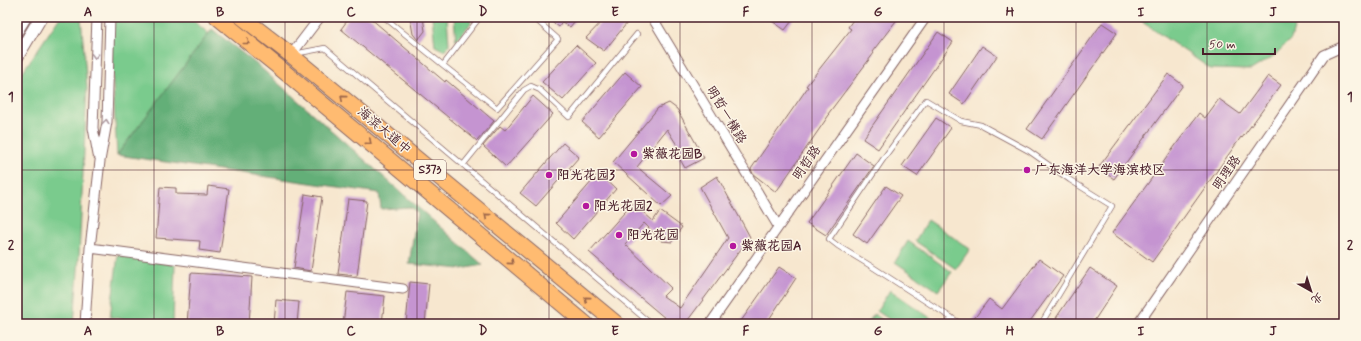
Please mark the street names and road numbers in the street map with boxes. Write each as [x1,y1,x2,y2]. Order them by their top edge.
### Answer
street label: 明哲一横路 [702,83,750,147]
street label: 海滨大道中 [354,104,414,158]
street label: 明哲路 [789,142,825,184]
street label: 明理路 [1209,152,1245,194]
road number: S373 [414,160,446,180]

